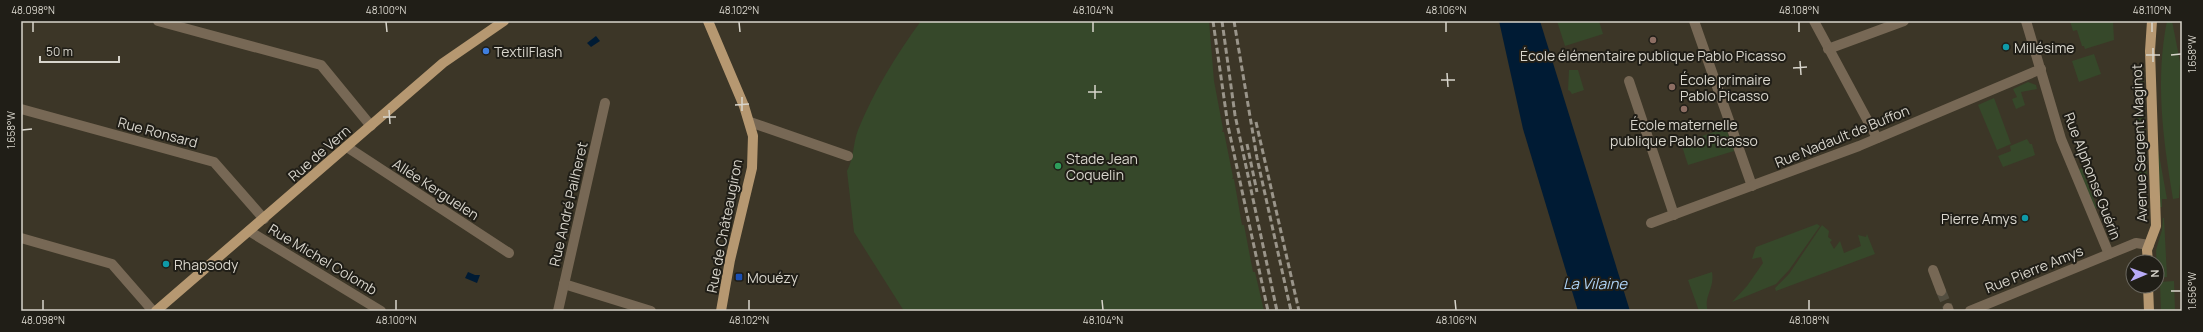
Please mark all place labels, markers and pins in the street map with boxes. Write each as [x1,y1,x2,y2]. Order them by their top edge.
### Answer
marker: École élémentaire publique Pablo Picasso [1648,35,1658,45]
place label: Millésime [2014,38,2074,57]
place label: TextilFlash [494,42,562,61]
marker: Millésime [2001,42,2011,52]
marker: TextilFlash [481,46,491,56]
place label: École élémentaire publique Pablo Picasso [1520,46,1786,65]
place label: École primaire Pablo Picasso [1680,70,1771,105]
marker: École primaire Pablo Picasso [1667,82,1677,92]
marker: École maternelle publique Pablo Picasso [1679,104,1689,114]
place label: École maternelle publique Pablo Picasso [1610,115,1758,150]
place label: Stade Jean Coquelin [1066,149,1138,184]
marker: Stade Jean Coquelin [1053,161,1063,171]
place label: Pierre Amys [1941,209,2017,228]
marker: Pierre Amys [2020,213,2030,223]
place label: Rhapsody [174,255,239,274]
marker: Rhapsody [161,259,171,269]
place label: Mouézy [747,268,799,287]
marker: Mouézy [734,272,744,282]

